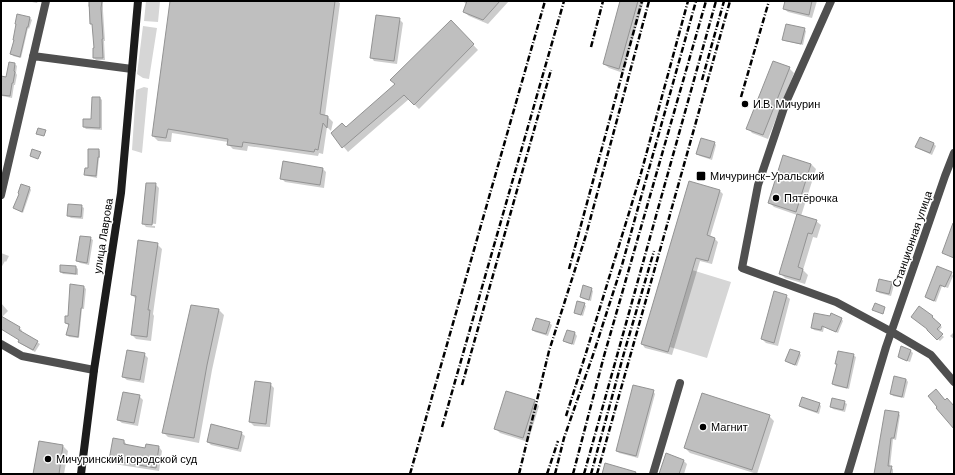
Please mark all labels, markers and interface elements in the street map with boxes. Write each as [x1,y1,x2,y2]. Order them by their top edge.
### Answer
place label: И.В. Мичурин [753,97,820,111]
marker: И.В. Мичурин [740,99,750,109]
place label: Мичуринск-Уральский [710,169,825,183]
marker: Мичуринск-Уральский [695,170,707,182]
street label: Станционная улица [889,188,935,289]
place label: Пятёрочка [784,191,839,205]
marker: Пятёрочка [771,193,781,203]
street label: улица Лаврова [90,196,116,275]
place label: Магнит [711,420,748,434]
marker: Магнит [698,422,708,432]
place label: Мичуринский городской суд [56,452,198,466]
marker: Мичуринский городской суд [43,454,53,464]

